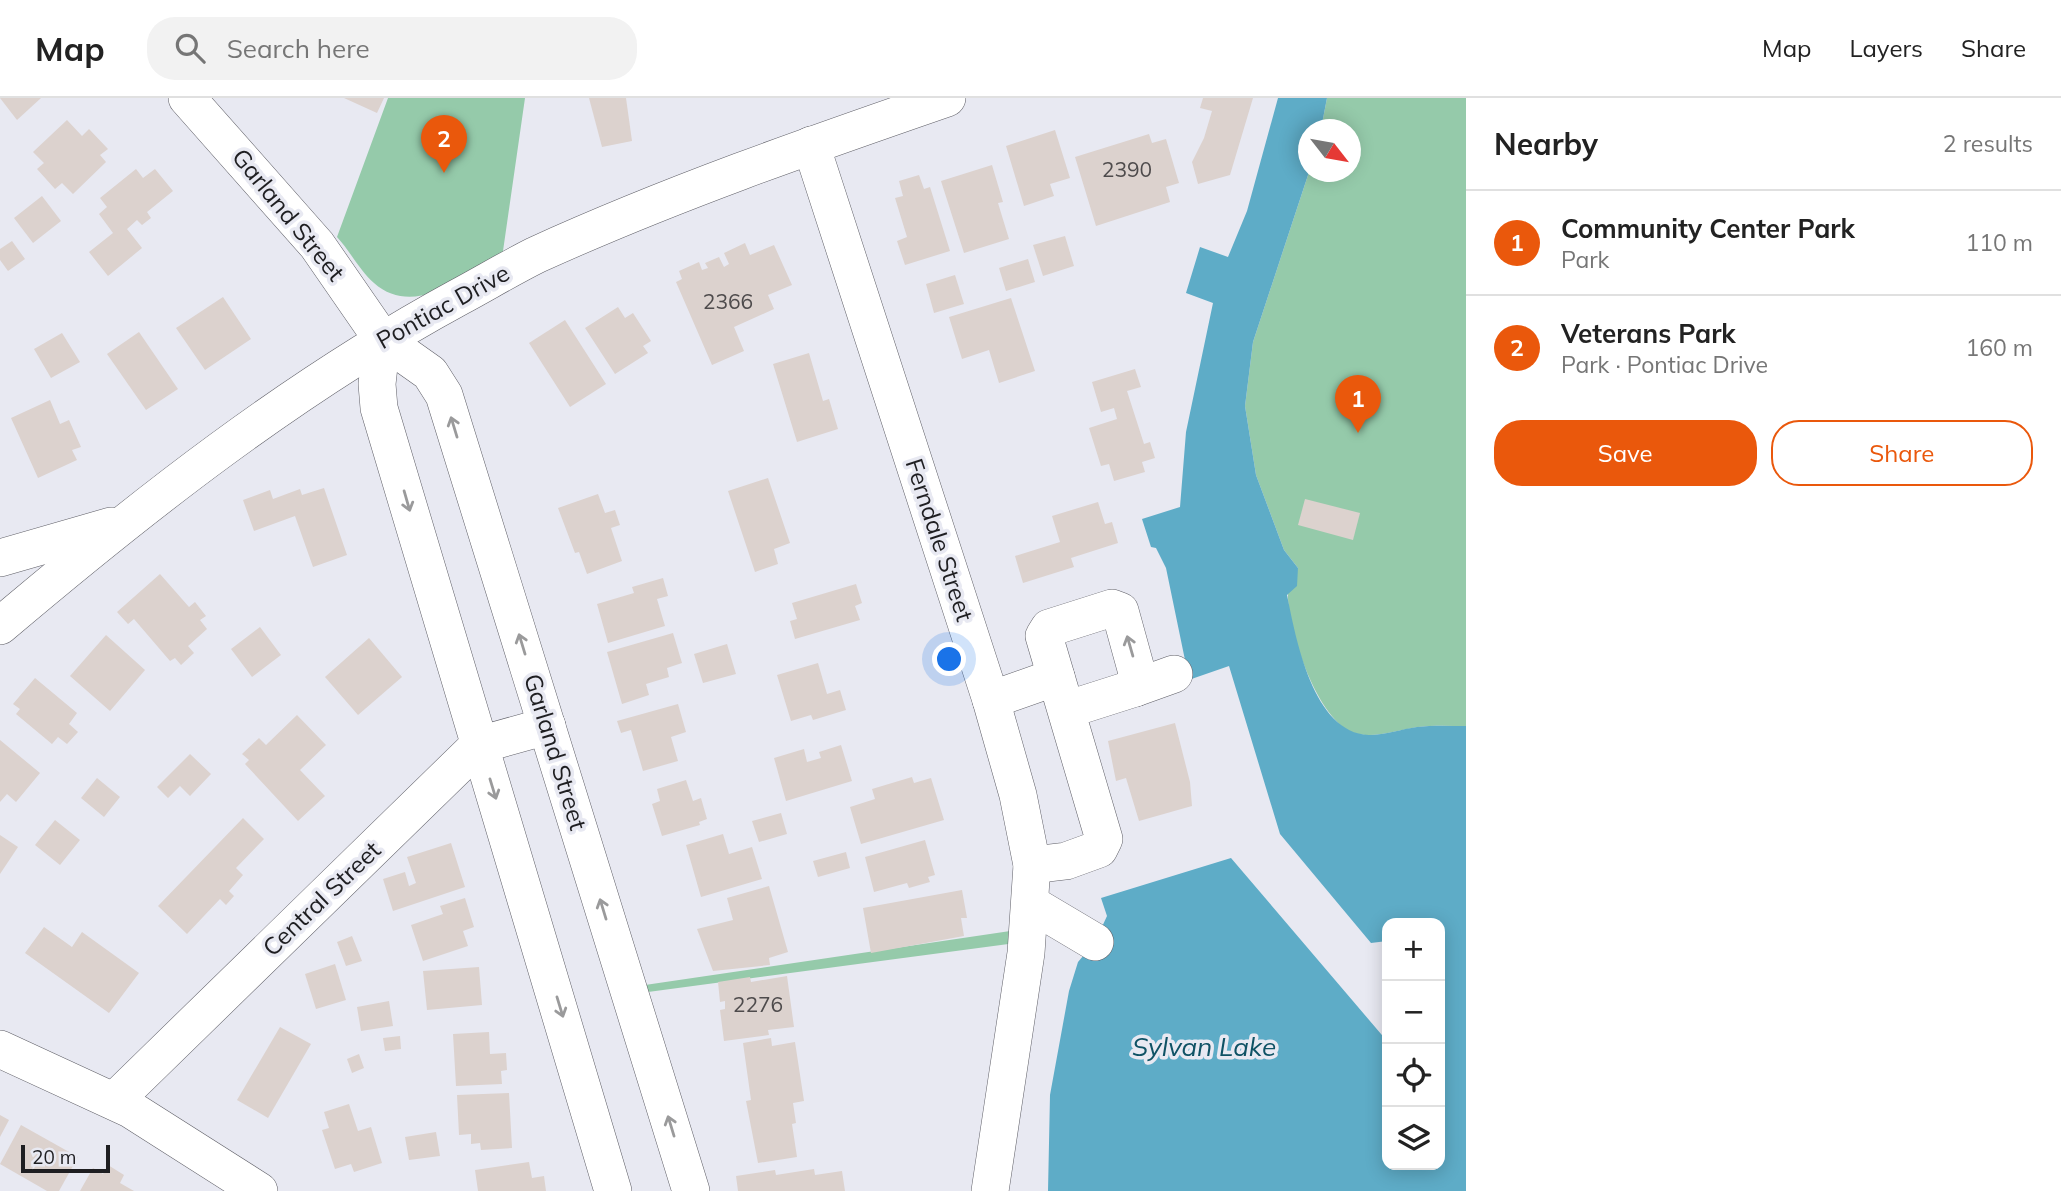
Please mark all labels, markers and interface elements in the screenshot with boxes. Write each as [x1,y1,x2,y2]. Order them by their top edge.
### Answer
search box [147,17,637,80]
text: Map [35,28,105,69]
icon: search [171,29,209,67]
text: Search here [227,32,370,65]
text: Map [1762,33,1811,63]
text: Layers [1849,33,1923,63]
text: Share [1961,33,2026,63]
pin: 2 [421,115,467,173]
north arrow [1298,119,1361,182]
text: Nearby [1494,125,1598,163]
text: 2 results [1943,129,2033,158]
street label: Garland Street [226,142,351,287]
house number: 2390 [1102,156,1152,182]
text: Community Center Park [1561,212,1855,245]
text: 1 [1510,228,1524,257]
text: 110 m [1965,228,2033,257]
text: Park [1561,245,1609,274]
street label: Pontiac Drive [371,257,514,355]
house number: 2366 [703,288,753,314]
text: Veterans Park [1561,317,1736,350]
text: 2 [1510,333,1524,362]
text: 160 m [1965,333,2033,362]
text: Park · Pontiac Drive [1561,350,1768,379]
pin: 1 [1335,375,1381,433]
one-way arrow [447,416,460,438]
button: Save [1494,420,1757,486]
button: Share [1771,420,2033,486]
street label: Ferndale Street [900,455,980,625]
one-way arrow [401,490,414,512]
one-way arrow [514,634,527,656]
one-way arrow [1123,635,1136,658]
your location [932,642,966,676]
street label: Garland Street [518,670,594,833]
one-way arrow [487,778,500,800]
street label: Central Street [256,835,387,962]
one-way arrow [596,898,609,920]
map controls [1382,918,1445,1170]
button: + [1382,918,1445,981]
button: − [1382,981,1445,1044]
house number: 2276 [733,991,783,1017]
one-way arrow [554,995,567,1017]
water label: Sylvan Lake [1132,1030,1276,1063]
button: locate [1382,1044,1445,1107]
button: layers [1382,1107,1445,1170]
one-way arrow [663,1115,676,1137]
scale bar [21,1142,110,1174]
text: 20 m [32,1145,76,1169]

